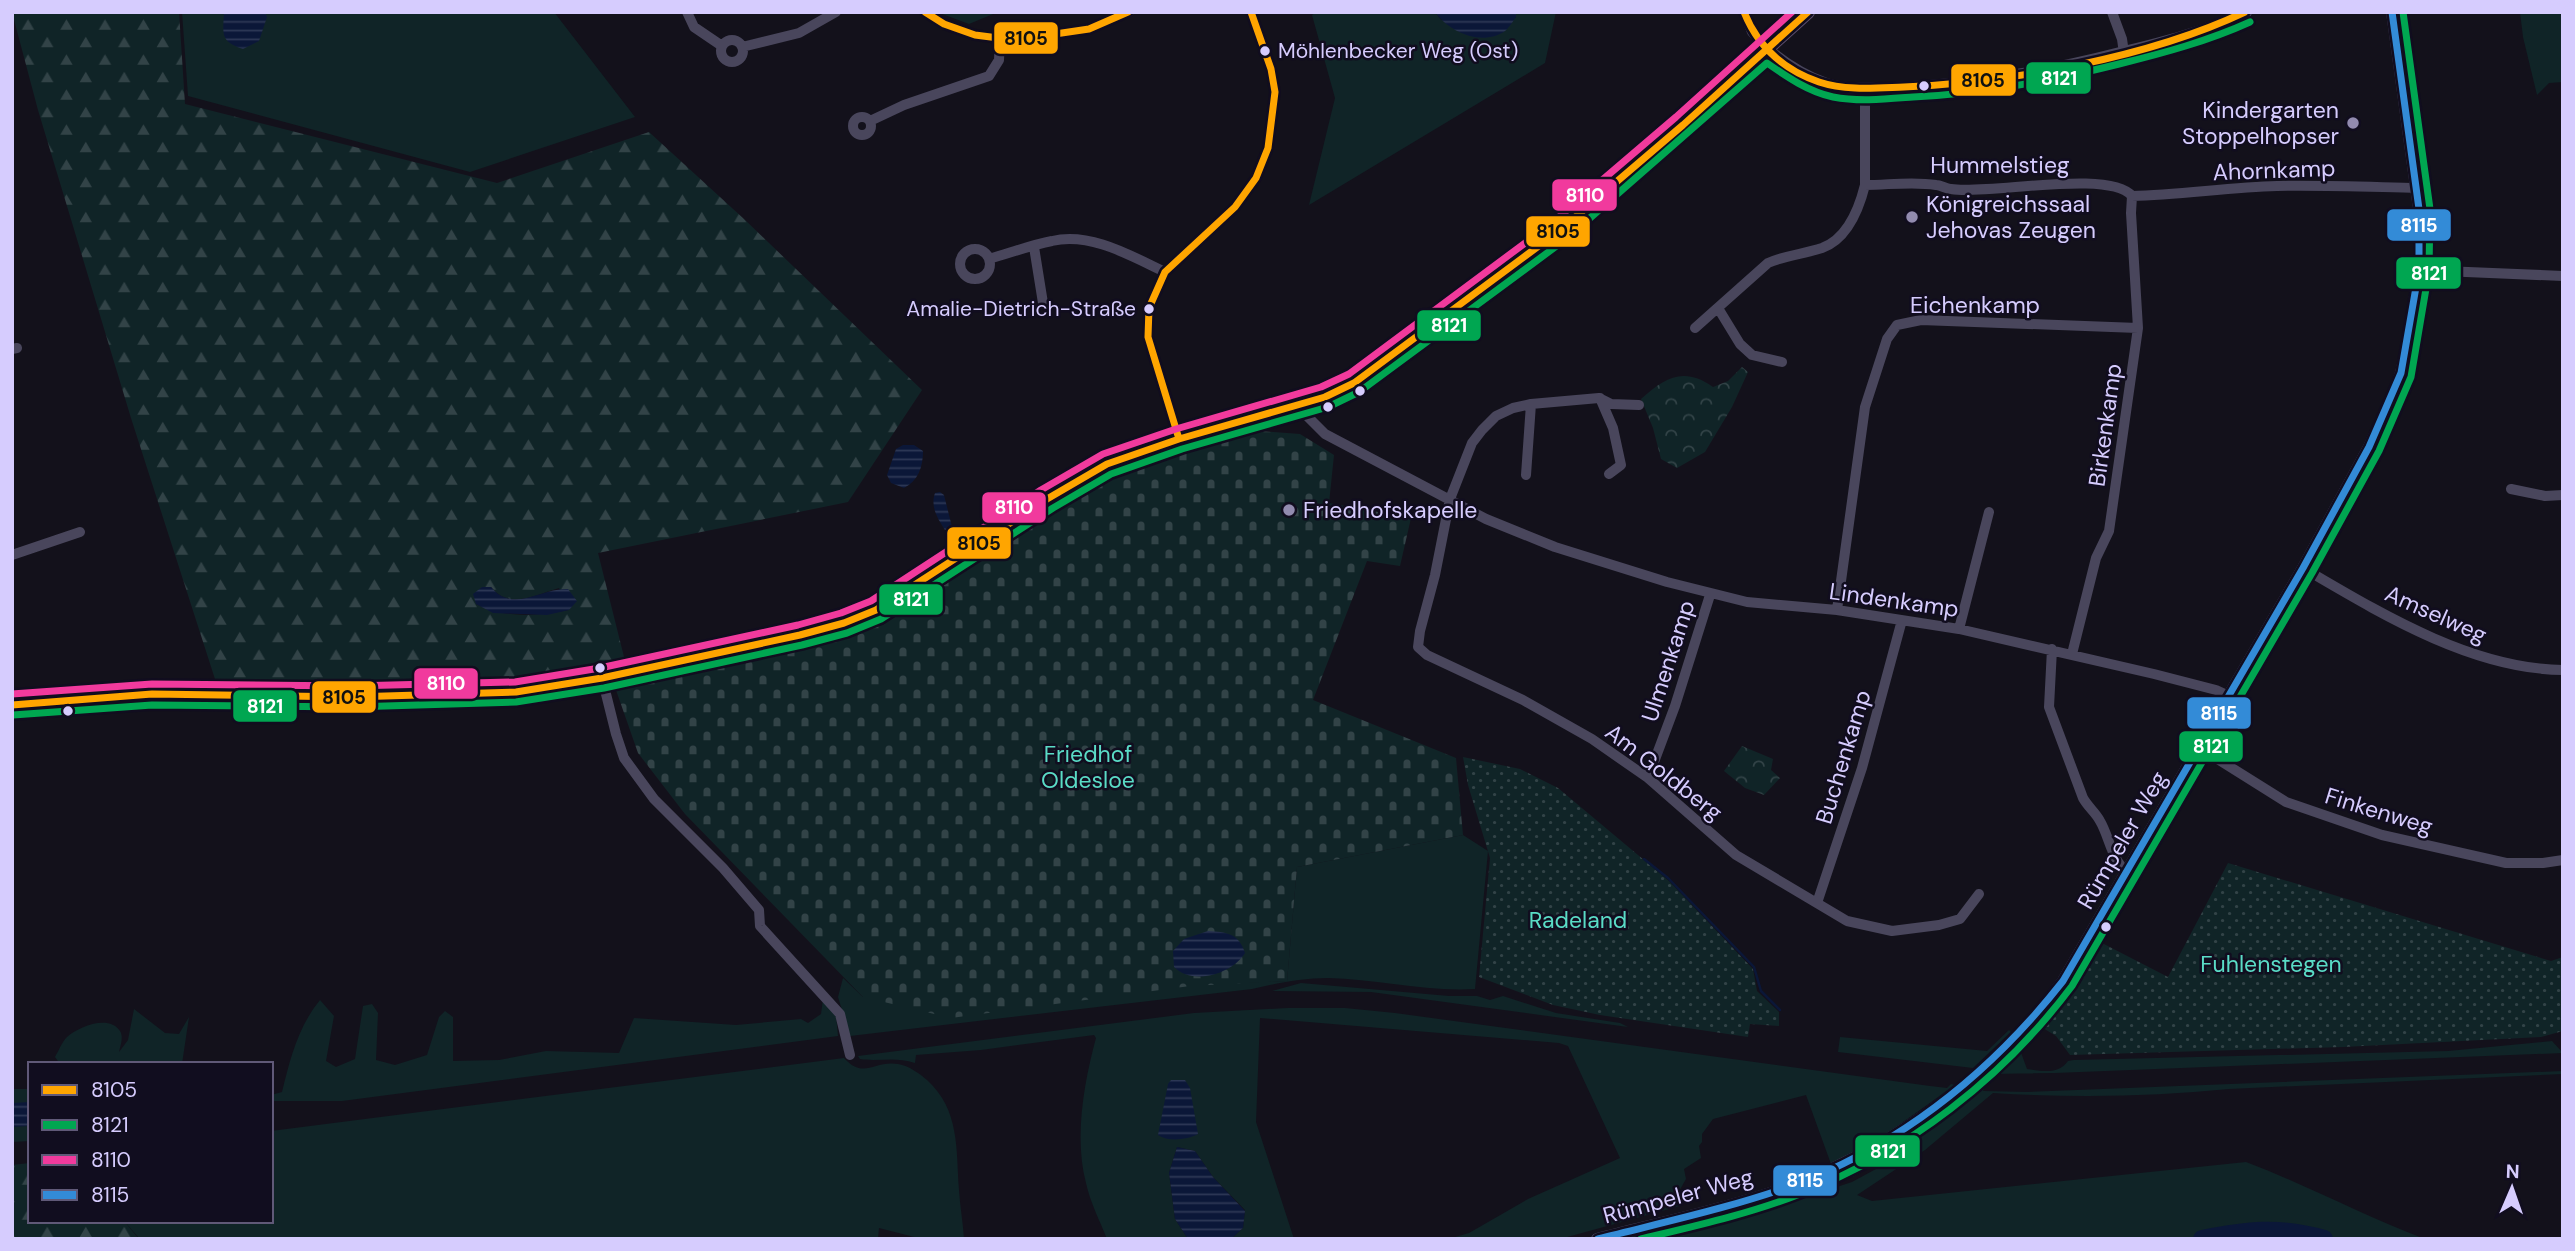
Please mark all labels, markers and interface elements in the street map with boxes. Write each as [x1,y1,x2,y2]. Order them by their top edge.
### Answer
line badge: 8105 [993,21,1059,55]
text: 8105 [1004,26,1048,51]
place label: Möhlenbecker Weg (Ost) [1278,37,1518,65]
marker: Möhlenbecker Weg (Ost) [1258,44,1272,58]
line badge: 8121 [2025,61,2092,95]
line badge: 8105 [1950,63,2017,97]
text: 8121 [2041,66,2077,91]
text: 8105 [1961,68,2005,93]
unlabelled marker [1917,79,1931,93]
place label: Kindergarten Stoppelhopser [2182,95,2339,151]
marker: Kindergarten Stoppelhopser [2345,115,2361,131]
street label: Hummelstieg [1930,150,2070,180]
street label: Ahornkamp [2212,153,2336,187]
line badge: 8110 [1551,178,1618,212]
text: 8110 [1566,183,1604,208]
place label: Königreichssaal Jehovas Zeugen [1926,189,2096,245]
line badge: 8115 [2386,208,2452,242]
marker: Königreichssaal Jehovas Zeugen [1904,209,1920,225]
text: 8115 [2400,213,2438,238]
line badge: 8105 [1525,215,1591,248]
text: 8105 [1536,219,1580,244]
line badge: 8121 [2395,256,2462,290]
text: 8121 [2411,261,2447,286]
street label: Eichenkamp [1910,290,2040,320]
place label: Amalie-Dietrich-Straße [906,295,1136,323]
marker: Amalie-Dietrich-Straße [1142,302,1156,316]
line badge: 8121 [1416,309,1482,342]
text: 8121 [1431,313,1467,338]
street label: Birkenkamp [2082,362,2128,488]
unlabelled marker [1353,384,1367,398]
unlabelled marker [1321,400,1335,414]
line badge: 8110 [981,491,1047,524]
text: 8110 [995,495,1033,520]
place label: Friedhofskapelle [1303,495,1477,525]
marker: Friedhofskapelle [1281,502,1297,518]
line badge: 8105 [946,526,1012,560]
text: 8105 [957,531,1001,556]
street label: Lindenkamp [1827,576,1961,624]
street label: Amselweg [2380,578,2492,650]
line badge: 8121 [878,583,944,616]
text: 8121 [893,587,929,612]
street label: Ulmenkamp [1634,597,1702,725]
unlabelled marker [593,661,607,675]
line badge: 8110 [413,667,479,700]
text: 8110 [427,671,465,696]
line badge: 8105 [311,680,377,714]
text: 8105 [322,685,366,710]
street label: Buchenkamp [1808,686,1878,828]
line badge: 8121 [232,689,298,723]
text: 8121 [247,694,283,719]
line badge: 8115 [2186,696,2252,730]
text: 8115 [2200,701,2238,726]
unlabelled marker [61,704,75,718]
street label: Am Goldberg [1599,717,1729,827]
line badge: 8121 [2178,730,2244,763]
text: 8121 [2193,734,2229,759]
park label: Friedhof Oldesloe [1041,739,1135,795]
street label: Rümpeler Weg [2070,765,2174,914]
street label: Finkenweg [2322,780,2437,842]
park label: Radeland [1529,905,1627,935]
unlabelled marker [2099,920,2113,934]
park label: Fuhlenstegen [2200,949,2342,979]
legend [28,1062,273,1223]
text: 8105 [91,1076,137,1104]
text: 8121 [91,1111,129,1139]
line badge: 8121 [1854,1134,1921,1168]
text: 8121 [1870,1139,1906,1164]
text: 8110 [91,1146,131,1174]
north arrow [2477,1153,2547,1223]
text: N [2505,1159,2520,1184]
street label: Rümpeler Weg [1599,1161,1757,1230]
line badge: 8115 [1772,1164,1838,1197]
text: 8115 [1786,1168,1824,1193]
text: 8115 [91,1181,129,1209]

